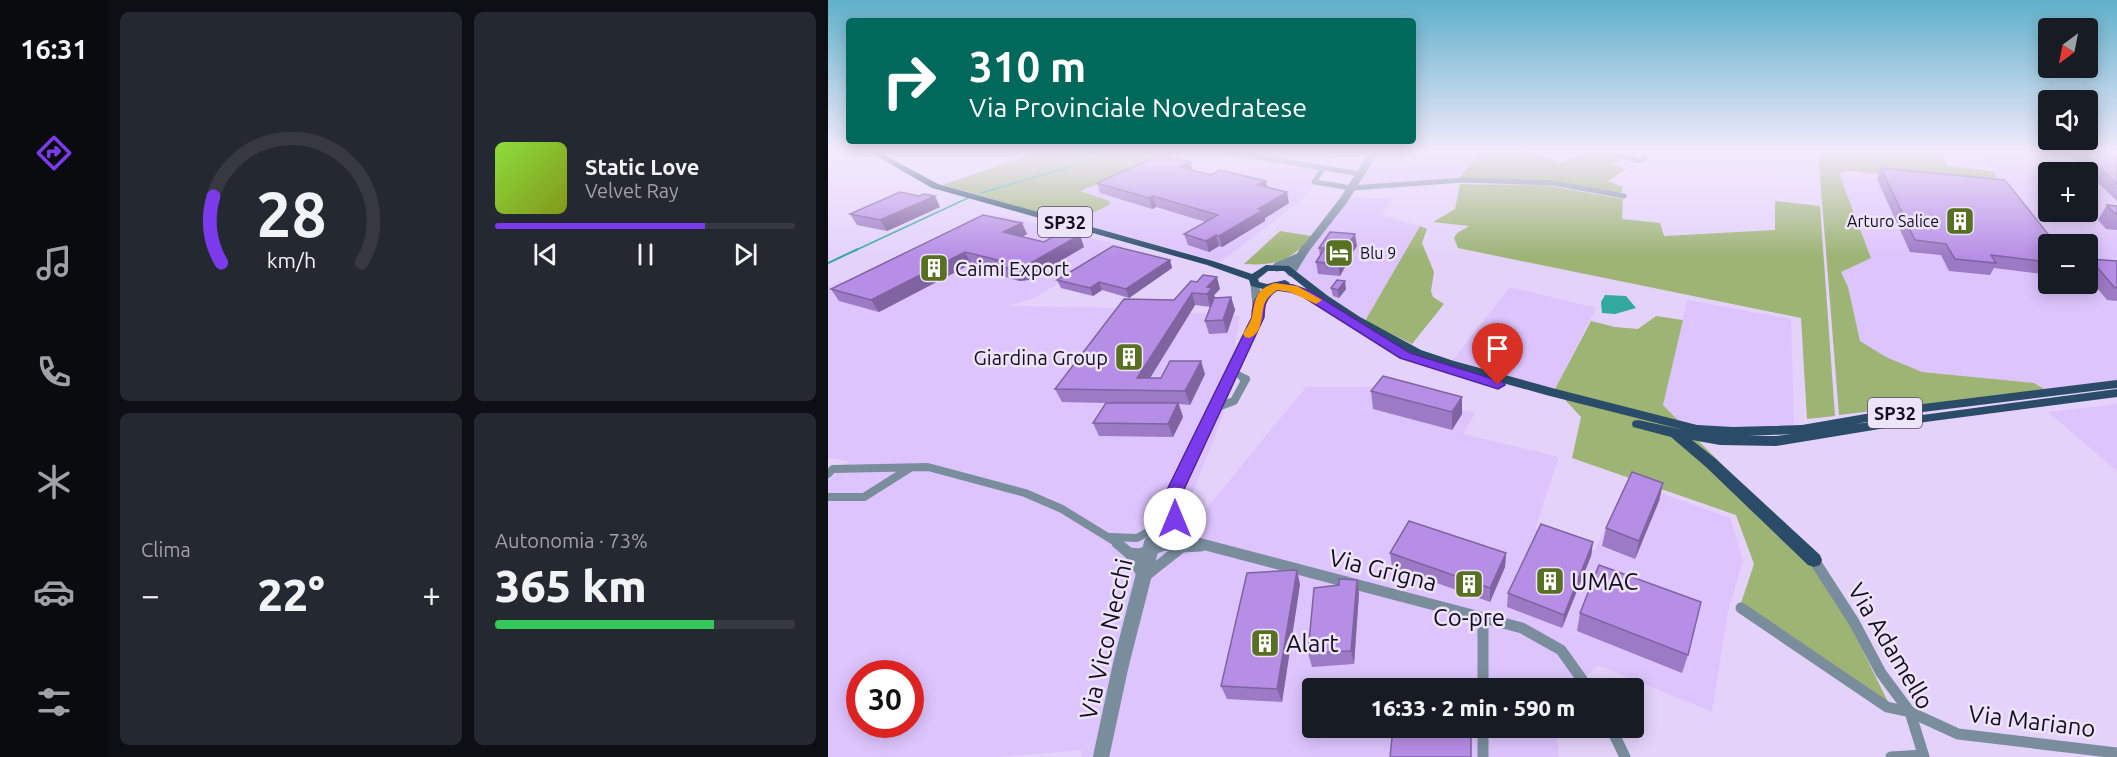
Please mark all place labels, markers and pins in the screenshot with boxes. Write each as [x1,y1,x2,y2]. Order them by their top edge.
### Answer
building icon: Arturo Salice [1944,205,1976,237]
place label: Arturo Salice [1847,212,1939,230]
hotel icon: Blu 9 [1323,237,1355,269]
place label: Blu 9 [1360,244,1396,262]
building icon: Caimi Export [918,252,950,284]
place label: Caimi Export [955,257,1070,280]
pin [1472,323,1523,385]
building icon: Giardina Group [1113,341,1145,373]
place label: Giardina Group [974,346,1108,369]
building icon: UMAC [1534,565,1566,597]
building icon: Co-pre [1453,568,1485,600]
place label: UMAC [1571,568,1639,595]
place label: Co-pre [1433,604,1505,631]
building icon: Alart [1249,627,1281,659]
place label: Alart [1286,630,1339,657]

